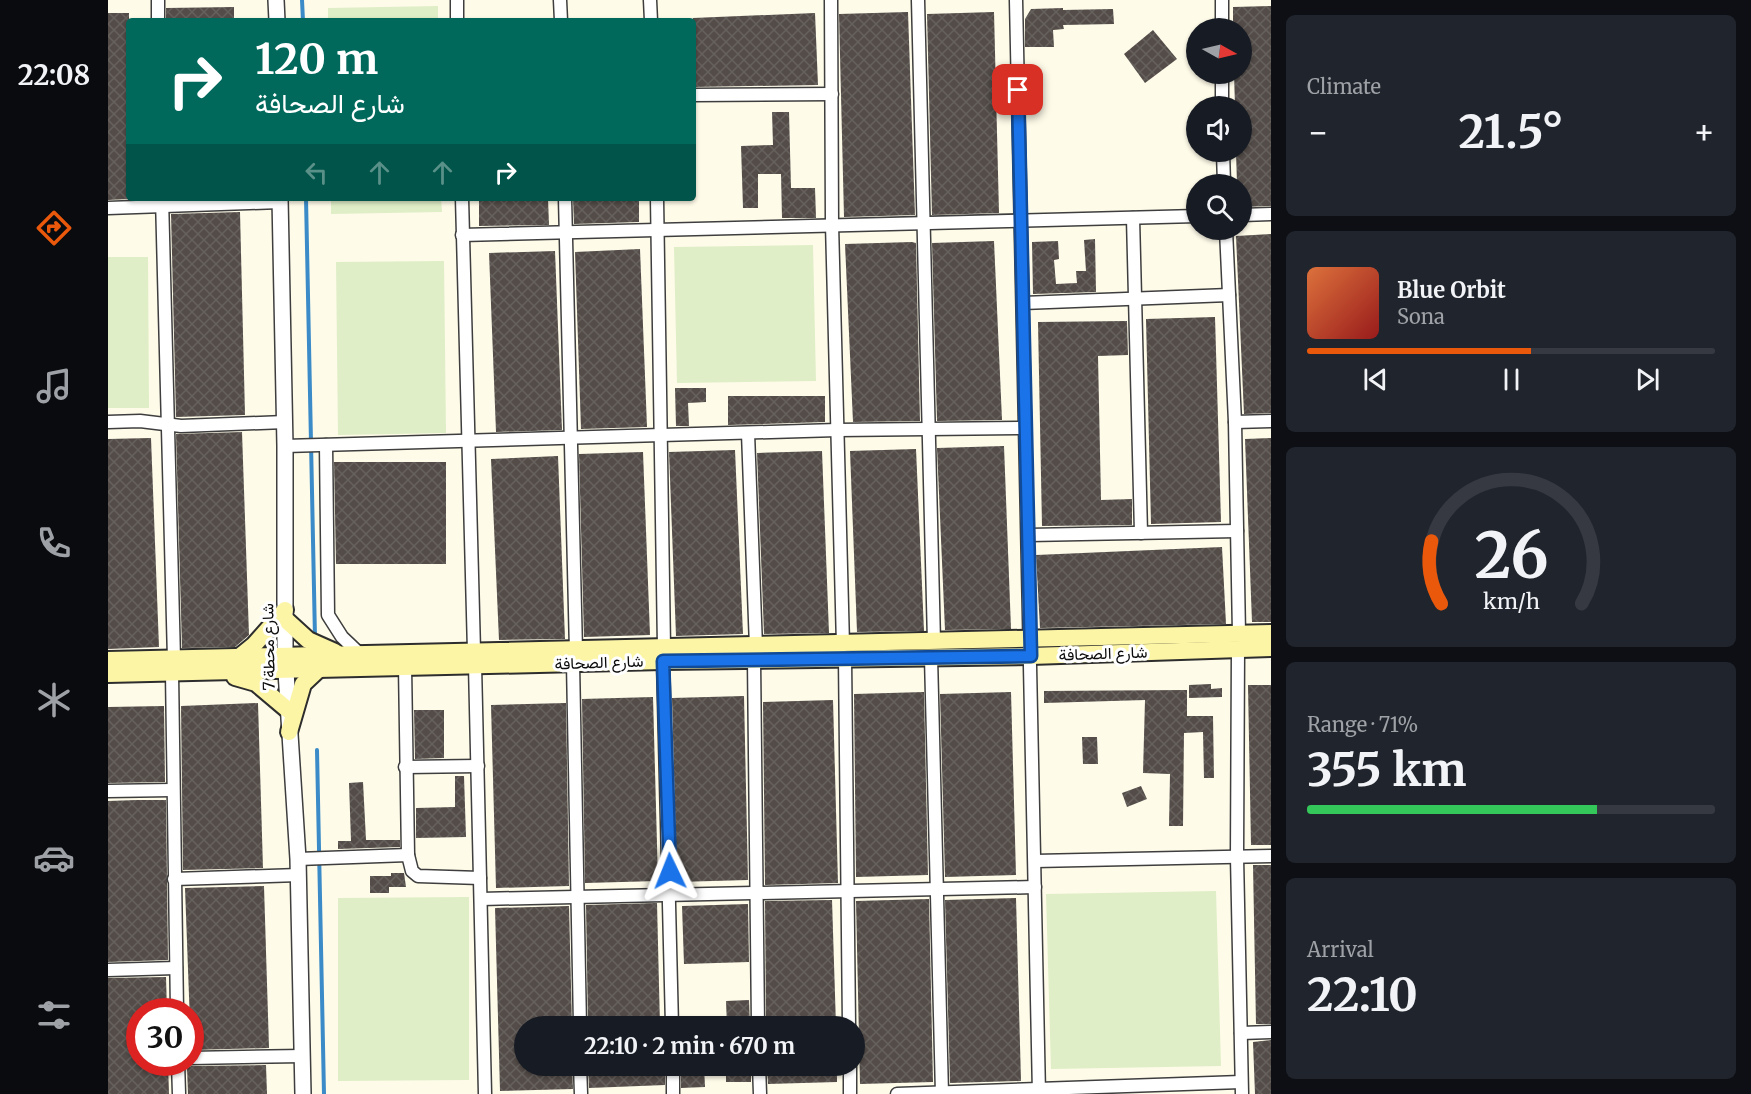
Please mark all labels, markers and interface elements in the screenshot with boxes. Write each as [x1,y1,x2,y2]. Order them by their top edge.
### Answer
north arrow [1186,18,1252,84]
map controls [1186,18,1252,240]
text: 120 m [255,33,378,85]
icon: right [156,42,234,120]
text: 22:08 [18,58,90,92]
pin [992,64,1043,115]
icon: arrive [1001,73,1034,106]
text: Climate [1307,74,1381,99]
text: شارع الصحافة [255,86,405,120]
button: sound [1186,96,1252,162]
text: 21.5° [1459,104,1563,160]
text: − [1307,112,1329,153]
text: + [1693,112,1715,153]
icon: left [300,156,333,189]
icon: ahead [363,156,396,189]
icon: ahead [426,156,459,189]
icon: right [489,156,522,189]
button: search [1186,174,1252,240]
icon: directions [33,207,75,249]
text: Blue Orbit [1397,276,1506,304]
text: Sona [1397,304,1445,329]
icon: previous [1359,363,1392,396]
icon: pause [1495,363,1528,396]
icon: next [1631,363,1664,396]
icon: music [33,365,75,407]
text: 26 [1474,517,1548,595]
icon: phone [33,522,75,564]
text: km/h [1483,588,1539,615]
street label: شارع محطة 7 [257,603,281,691]
street label: شارع الصحافة [1058,641,1148,667]
street label: شارع الصحافة [554,650,644,676]
icon: climate [33,679,75,721]
text: Range · 71% [1307,712,1418,737]
text: 355 km [1307,742,1467,798]
icon: car [33,837,75,879]
position arrow [638,839,702,903]
text: Arrival [1307,937,1374,962]
text: 22:10 [1307,967,1418,1023]
icon: filters [33,994,75,1036]
speed limit sign: 30 [126,998,204,1076]
text: 22:10 · 2 min · 670 m [584,1032,795,1060]

